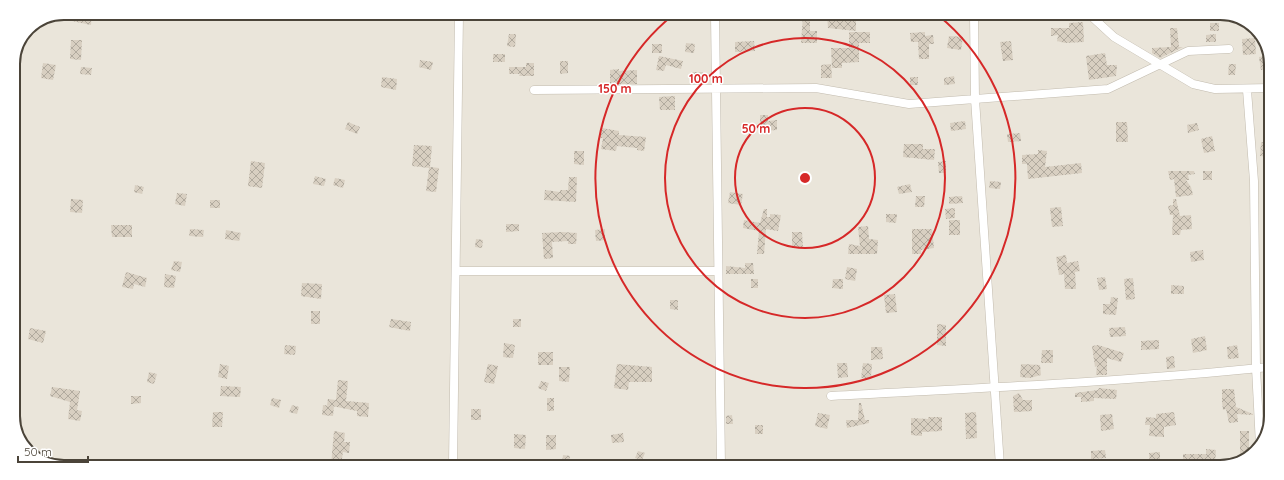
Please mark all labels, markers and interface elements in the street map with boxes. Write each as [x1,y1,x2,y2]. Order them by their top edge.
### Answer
text: 100 m [689,71,723,86]
text: 150 m [598,81,632,96]
text: 50 m [742,121,770,136]
centre of rings [798,171,812,185]
scale bar [18,438,88,464]
text: 50 m [24,444,52,459]

